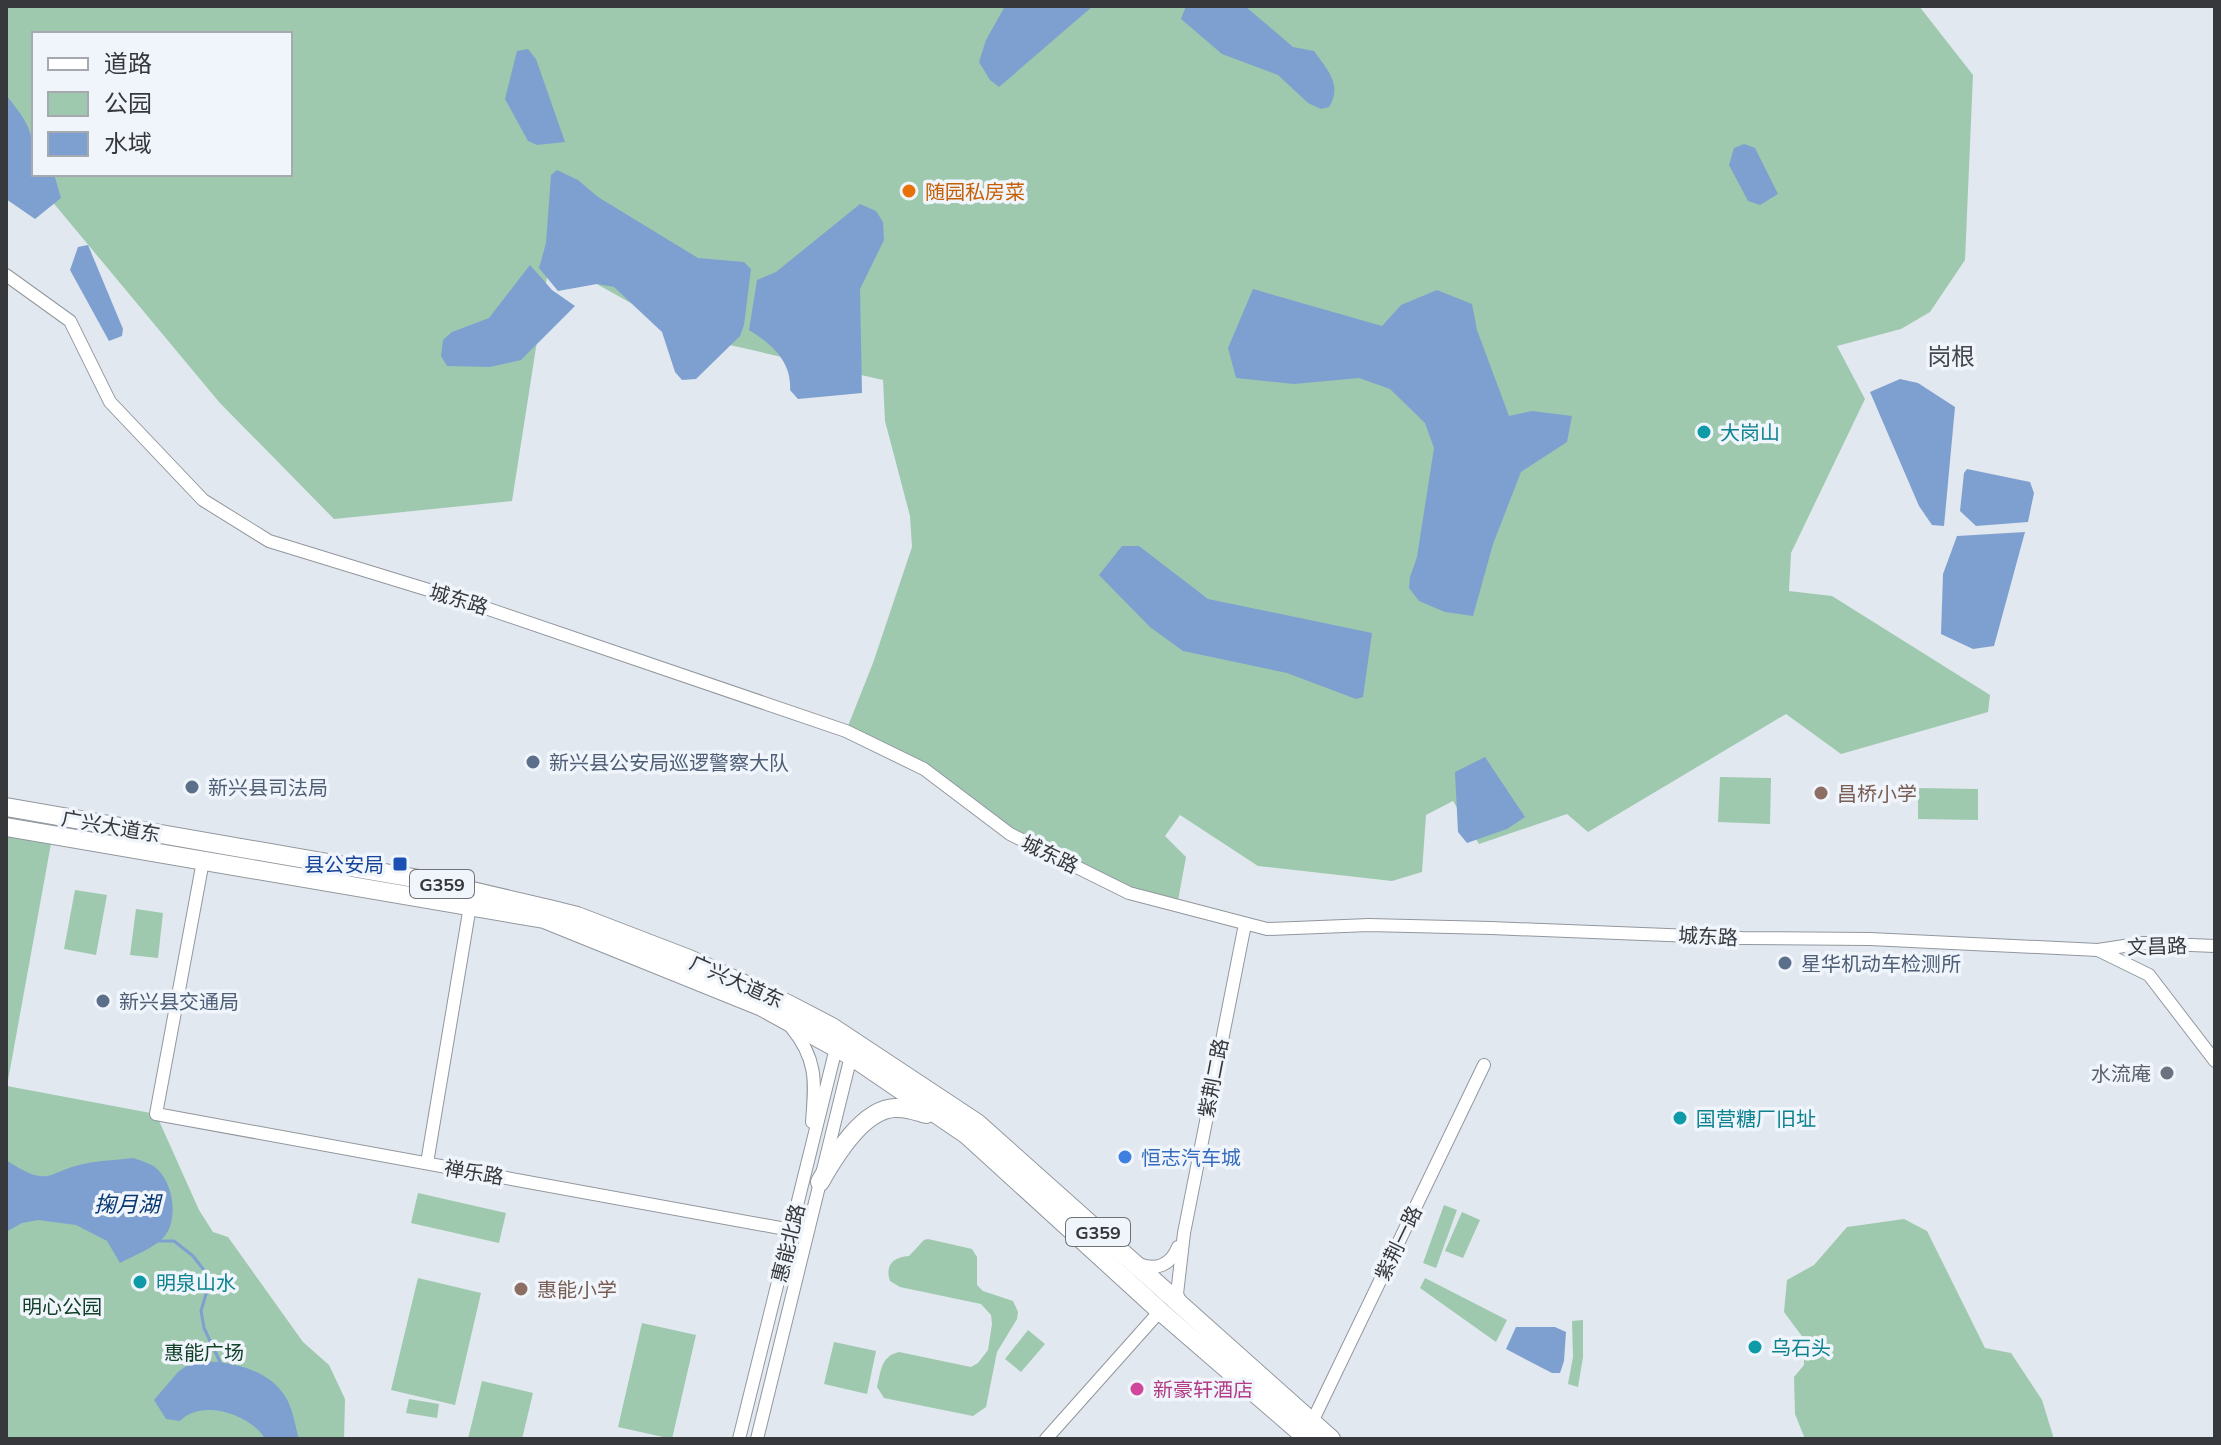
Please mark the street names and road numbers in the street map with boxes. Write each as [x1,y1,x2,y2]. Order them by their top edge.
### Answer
street label: 城东路 [427,578,491,620]
street label: 广兴大道东 [60,805,162,847]
street label: 城东路 [1018,830,1082,878]
road number: G359 [410,870,474,898]
street label: 城东路 [1677,922,1739,950]
street label: 文昌路 [2127,932,2187,960]
street label: 广兴大道东 [686,949,788,1013]
street label: 紫荆二路 [1193,1036,1233,1120]
street label: 禅乐路 [442,1154,506,1190]
street label: 惠能北路 [766,1201,810,1285]
street label: 紫荆一路 [1369,1202,1427,1284]
road number: G359 [1066,1218,1130,1246]

